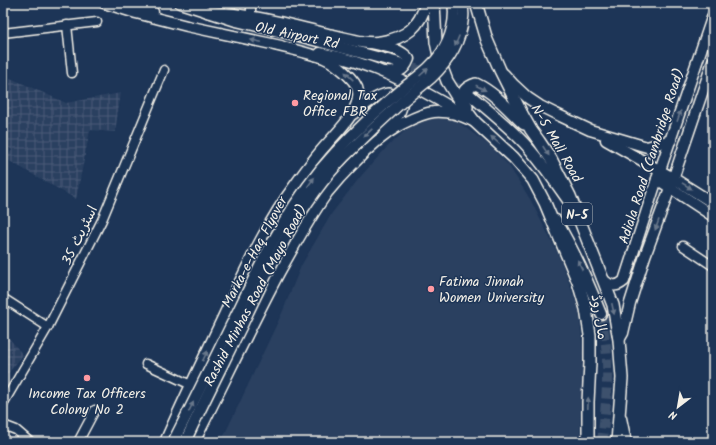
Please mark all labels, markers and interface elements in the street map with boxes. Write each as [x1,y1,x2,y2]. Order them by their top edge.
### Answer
street label: Old Airport Rd [253,16,342,56]
one-way arrow [454,35,460,47]
one-way arrow [250,38,263,44]
street label: Adiala Road (Cambridge Road) [613,66,691,247]
one-way arrow [419,67,429,76]
one-way arrow [344,72,354,81]
place label: Regional Tax Office FBR [303,85,378,123]
one-way arrow [475,85,487,91]
marker: Regional Tax Office FBR [290,98,300,108]
street label: N-5 Mall Road [525,100,588,188]
one-way arrow [676,110,682,122]
one-way arrow [363,128,373,138]
one-way arrow [490,136,500,145]
one-way arrow [542,146,550,156]
one-way arrow [307,176,315,187]
one-way arrow [682,182,692,190]
street label: Marka-e-Haq Flyover [216,192,294,312]
street label: Rashid Minhas Road (Mayo Road) [198,201,313,390]
street label: اسٹریٹ 35 [56,202,104,269]
road number: N-5 [562,203,592,225]
one-way arrow [653,219,659,231]
one-way arrow [577,259,584,271]
place label: Fatima Jinnah Women University [439,271,545,309]
marker: Fatima Jinnah Women University [426,284,436,294]
street label: مال روڈ [585,293,613,341]
one-way arrow [611,303,617,315]
one-way arrow [202,350,208,361]
marker: Income Tax Officers Colony No 2 [82,373,92,383]
place label: Income Tax Officers Colony No 2 [28,383,146,421]
north arrow [658,387,698,427]
one-way arrow [585,397,592,409]
one-way arrow [187,401,194,413]
text: N [666,405,681,424]

